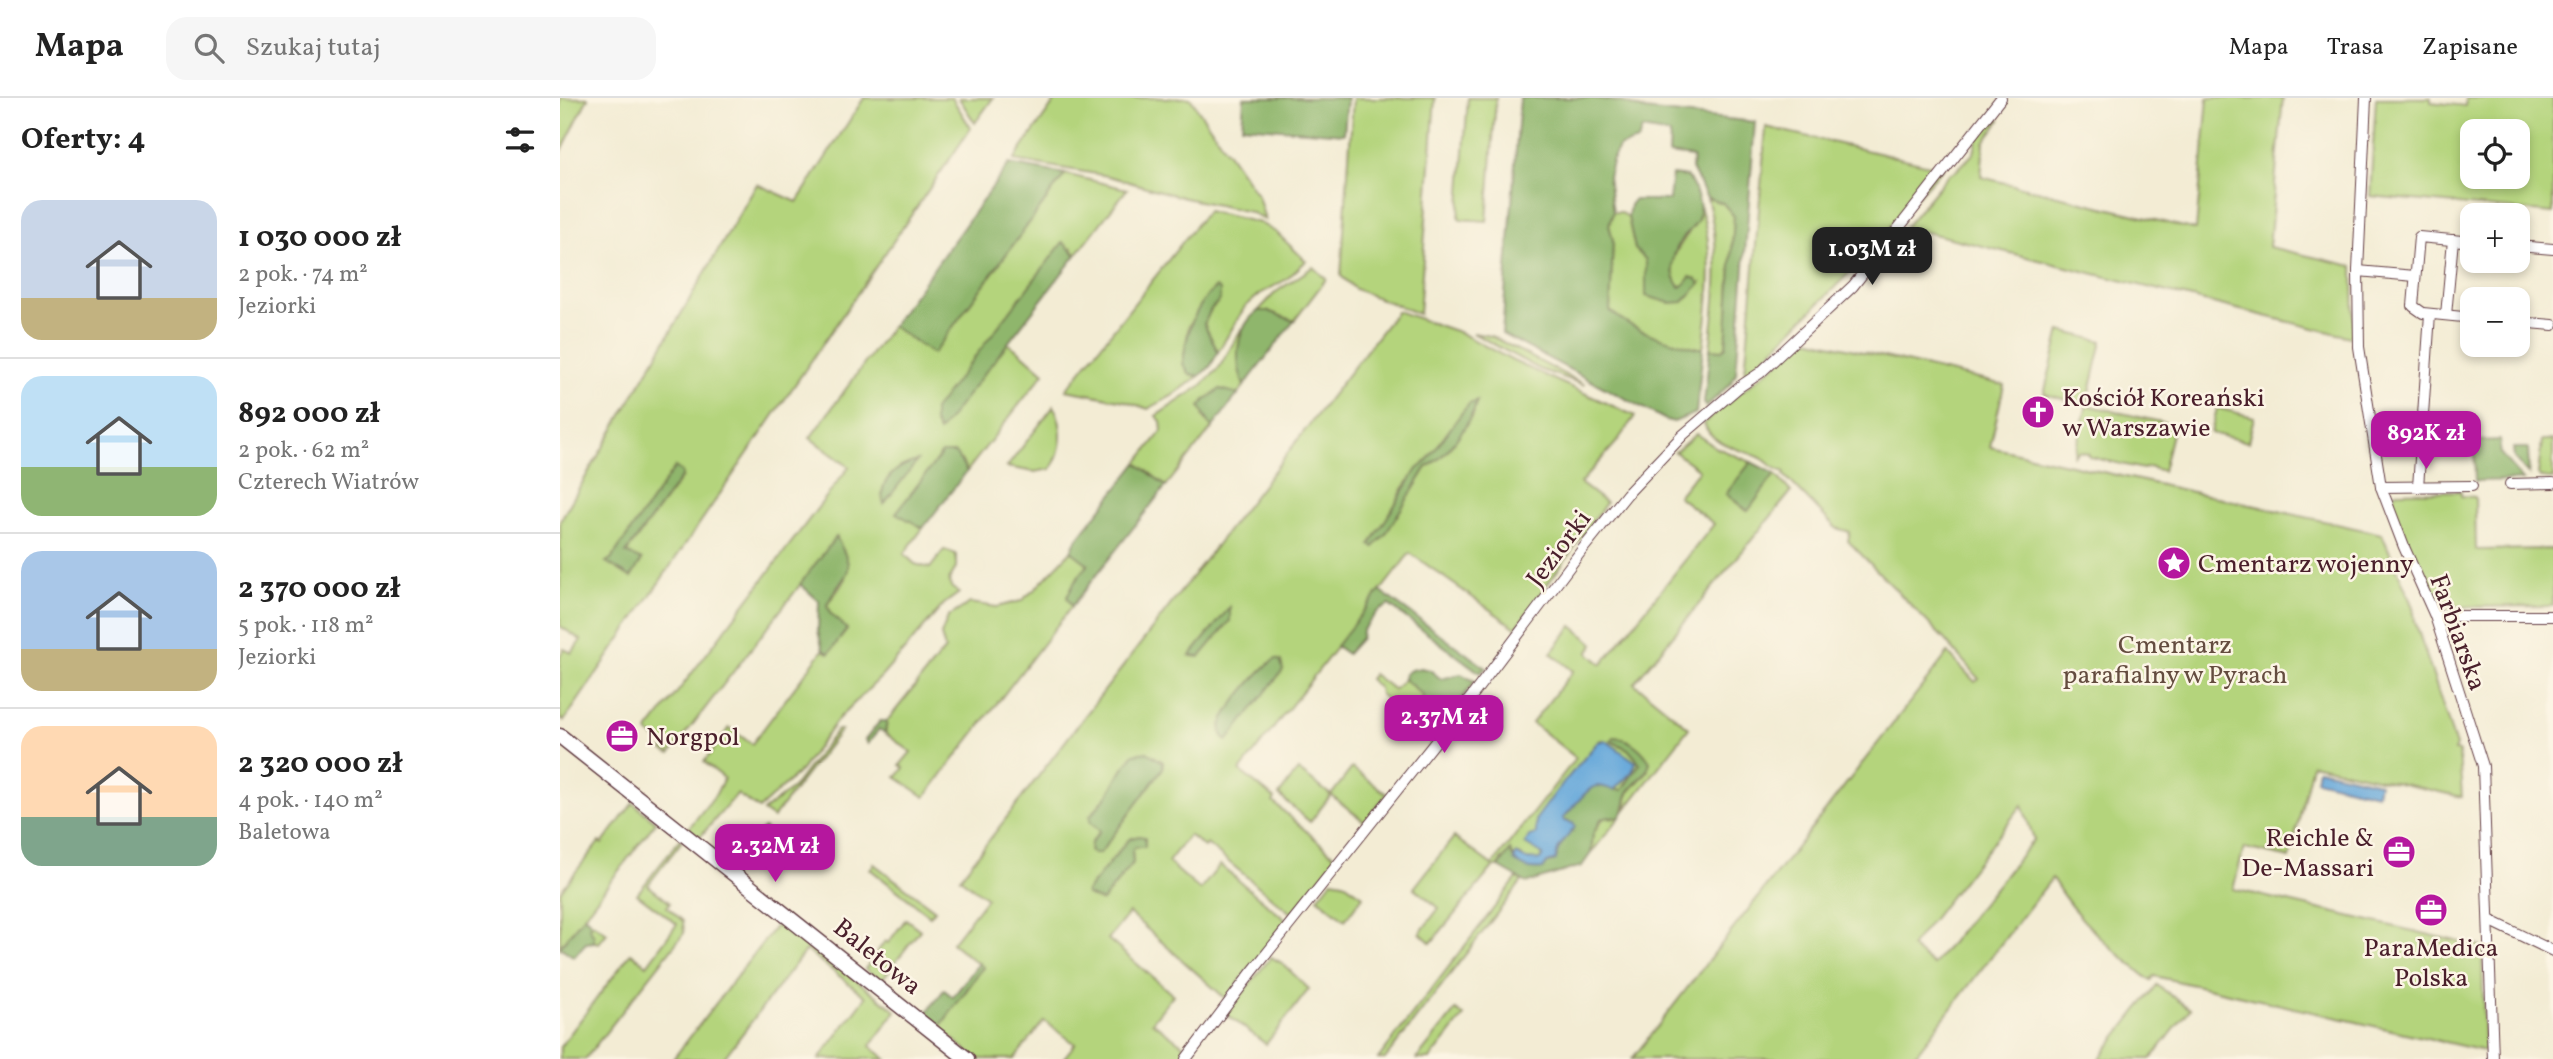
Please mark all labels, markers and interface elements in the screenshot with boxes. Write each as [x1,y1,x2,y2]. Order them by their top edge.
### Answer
search box [166,17,656,80]
text: Mapa [35,25,124,71]
icon: search [190,29,228,67]
text: Szukaj tutaj [246,30,381,66]
text: Mapa [2229,31,2289,65]
text: Trasa [2327,31,2384,65]
text: Zapisane [2422,31,2518,65]
text: Oferty: 4 [21,119,146,161]
map controls [2460,119,2530,357]
button: locate [2460,119,2530,189]
icon: filters [501,121,539,159]
button: + [2460,203,2530,273]
text: 1 030 000 zł [238,217,401,259]
icon: home [77,228,161,312]
pin: 1.03M zł [1800,228,1944,287]
text: 1.03M zł [1828,234,1916,266]
text: 2 pok. · 74 m² [238,259,368,291]
button: − [2460,287,2530,357]
text: Jeziorki [238,291,316,323]
place label: Kościół Koreański w Warszawie [2062,381,2265,447]
text: 892 000 zł [238,393,380,435]
church icon: Kościół Koreański w Warszawie [2019,393,2057,431]
icon: home [77,404,161,488]
pin: 892K zł [2361,412,2491,471]
text: 892K zł [2387,418,2465,450]
text: 2 pok. · 62 m² [238,435,369,467]
text: Czterech Wiatrów [238,467,419,499]
street label: Jeziorki [1519,503,1601,595]
place icon: Cmentarz wojenny [2155,544,2193,582]
place label: Cmentarz wojenny [2198,547,2414,583]
text: 2 370 000 zł [238,568,400,610]
street label: Farbiarska [2419,570,2495,696]
icon: home [77,579,161,663]
text: 5 pok. · 118 m² [238,610,374,642]
park label: Cmentarz parafialny w Pyrach [2063,628,2287,694]
text: Jeziorki [238,642,316,674]
pin: 2.37M zł [1372,696,1516,755]
text: 2.37M zł [1400,702,1488,734]
office icon: Norgpol [603,717,641,755]
place label: Norgpol [646,720,740,756]
text: 2 320 000 zł [238,743,402,785]
icon: home [77,754,161,838]
text: 4 pok. · 140 m² [238,785,383,817]
text: Baletowa [238,817,331,849]
place label: Reichle & De-Massari [2241,821,2374,887]
pin: 2.32M zł [703,824,847,884]
text: 2.32M zł [731,831,819,863]
office icon: Reichle & De-Massari [2380,833,2418,871]
office icon: ParaMedica Polska [2412,891,2450,929]
street label: Baletowa [825,911,929,1005]
place label: ParaMedica Polska [2364,931,2498,997]

